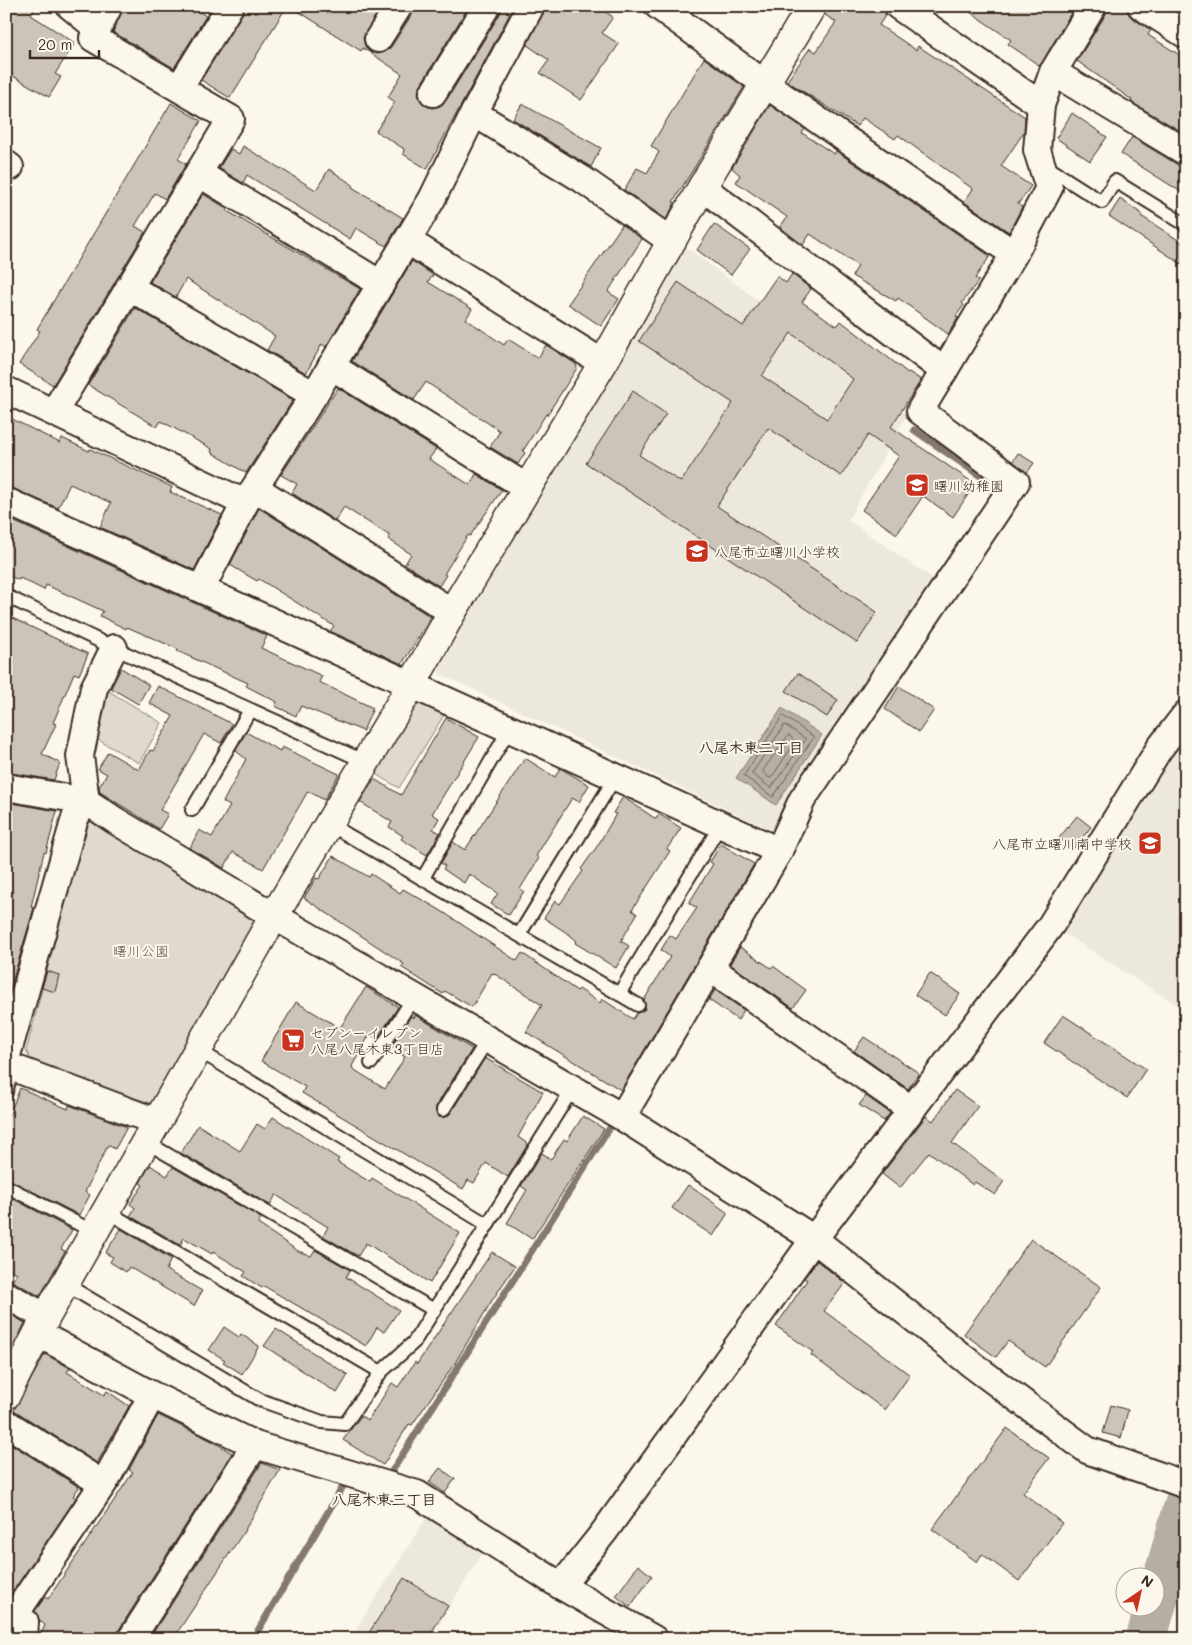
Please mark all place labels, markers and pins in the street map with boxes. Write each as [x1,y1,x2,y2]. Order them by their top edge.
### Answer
school or university icon: 曙川幼稚園 [904,472,930,498]
place label: 曙川幼稚園 [934,476,1004,495]
school or university icon: 八尾市立曙川小学校 [684,538,710,564]
place label: 八尾市立曙川小学校 [714,542,840,561]
school or university icon: 八尾市立曙川南中学校 [1137,830,1163,856]
place label: 八尾市立曙川南中学校 [992,834,1132,853]
place label: セブンーイレブン 八尾八尾木東3丁目店 [310,1023,444,1058]
supermarket icon: セブンーイレブン 八尾八尾木東3丁目店 [280,1027,306,1053]

